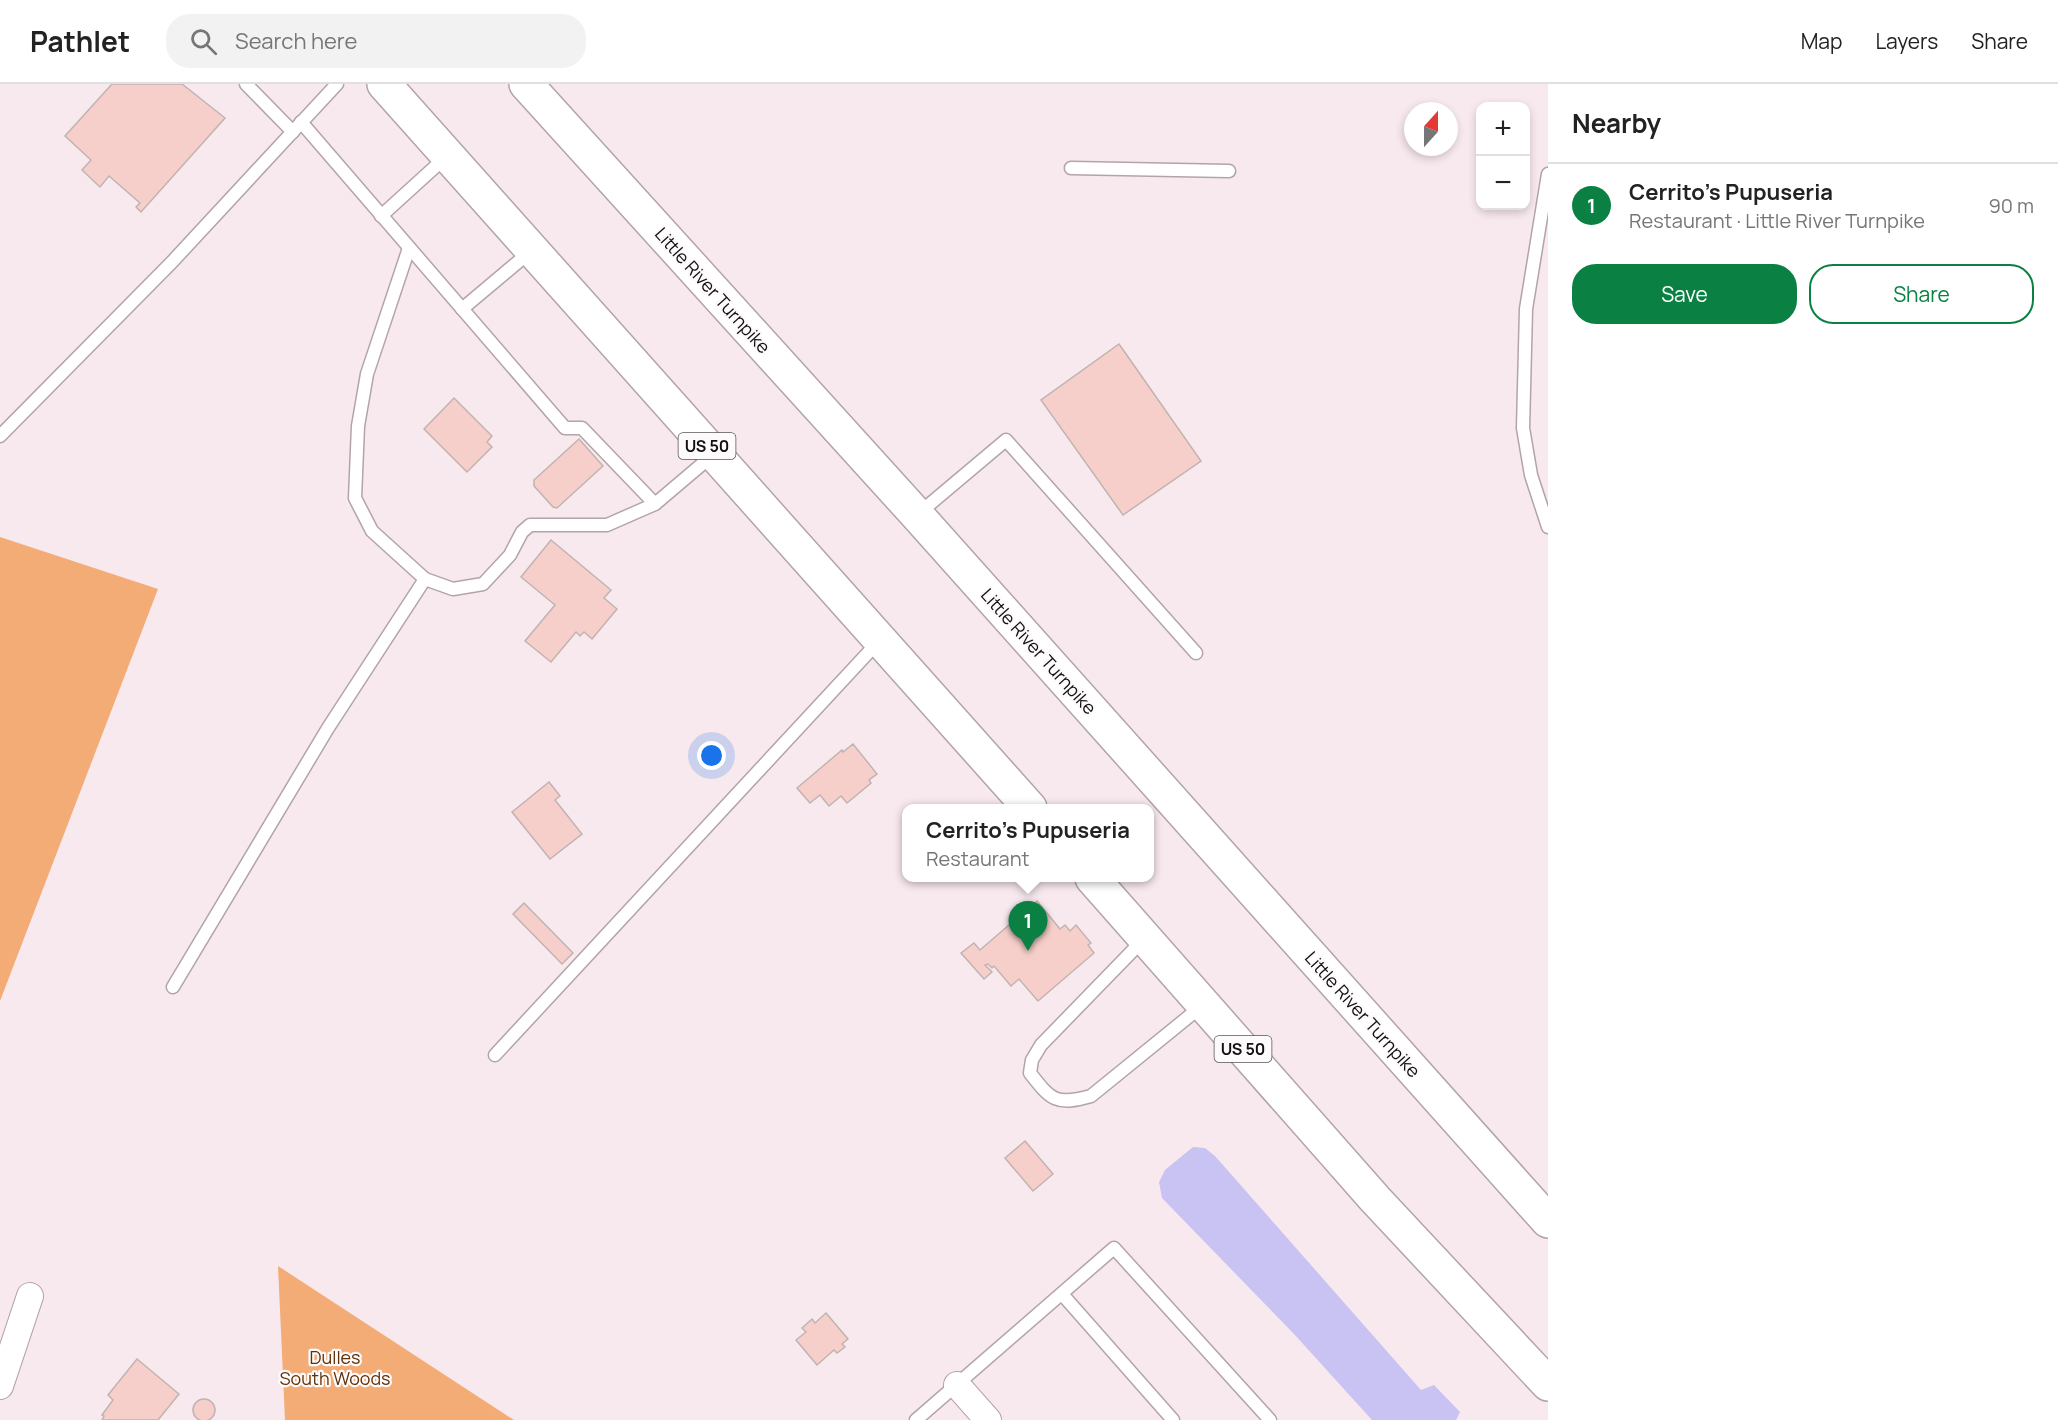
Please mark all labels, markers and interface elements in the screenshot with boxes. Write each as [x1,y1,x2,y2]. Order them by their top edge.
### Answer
search box [166,14,586,68]
text: Pathlet [30,22,130,60]
icon: search [187,25,220,58]
text: Search here [235,26,357,56]
text: Map [1801,27,1842,55]
text: Layers [1875,27,1938,55]
text: Share [1971,27,2028,55]
north arrow [1404,102,1458,156]
map controls [1476,102,1530,210]
button: + [1476,102,1530,156]
text: Nearby [1572,105,1661,141]
button: − [1476,156,1530,210]
text: Cerrito's Pupuseria [1629,177,1833,207]
text: 1 [1587,192,1596,219]
text: 90 m [1988,192,2034,219]
text: Restaurant · Little River Turnpike [1629,207,1925,234]
street label: Little River Turnpike [650,222,776,358]
button: Save [1572,264,1797,324]
button: Share [1809,264,2034,324]
road number: US 50 [678,433,736,459]
street label: Little River Turnpike [976,583,1102,719]
your location [697,741,726,770]
popup [902,804,1154,882]
text: Cerrito's Pupuseria [926,815,1130,845]
text: Restaurant [926,845,1030,872]
pin: 1 [1008,902,1048,951]
street label: Little River Turnpike [1300,946,1426,1082]
road number: US 50 [1214,1036,1272,1062]
park label: Dulles South Woods [279,1345,391,1390]

